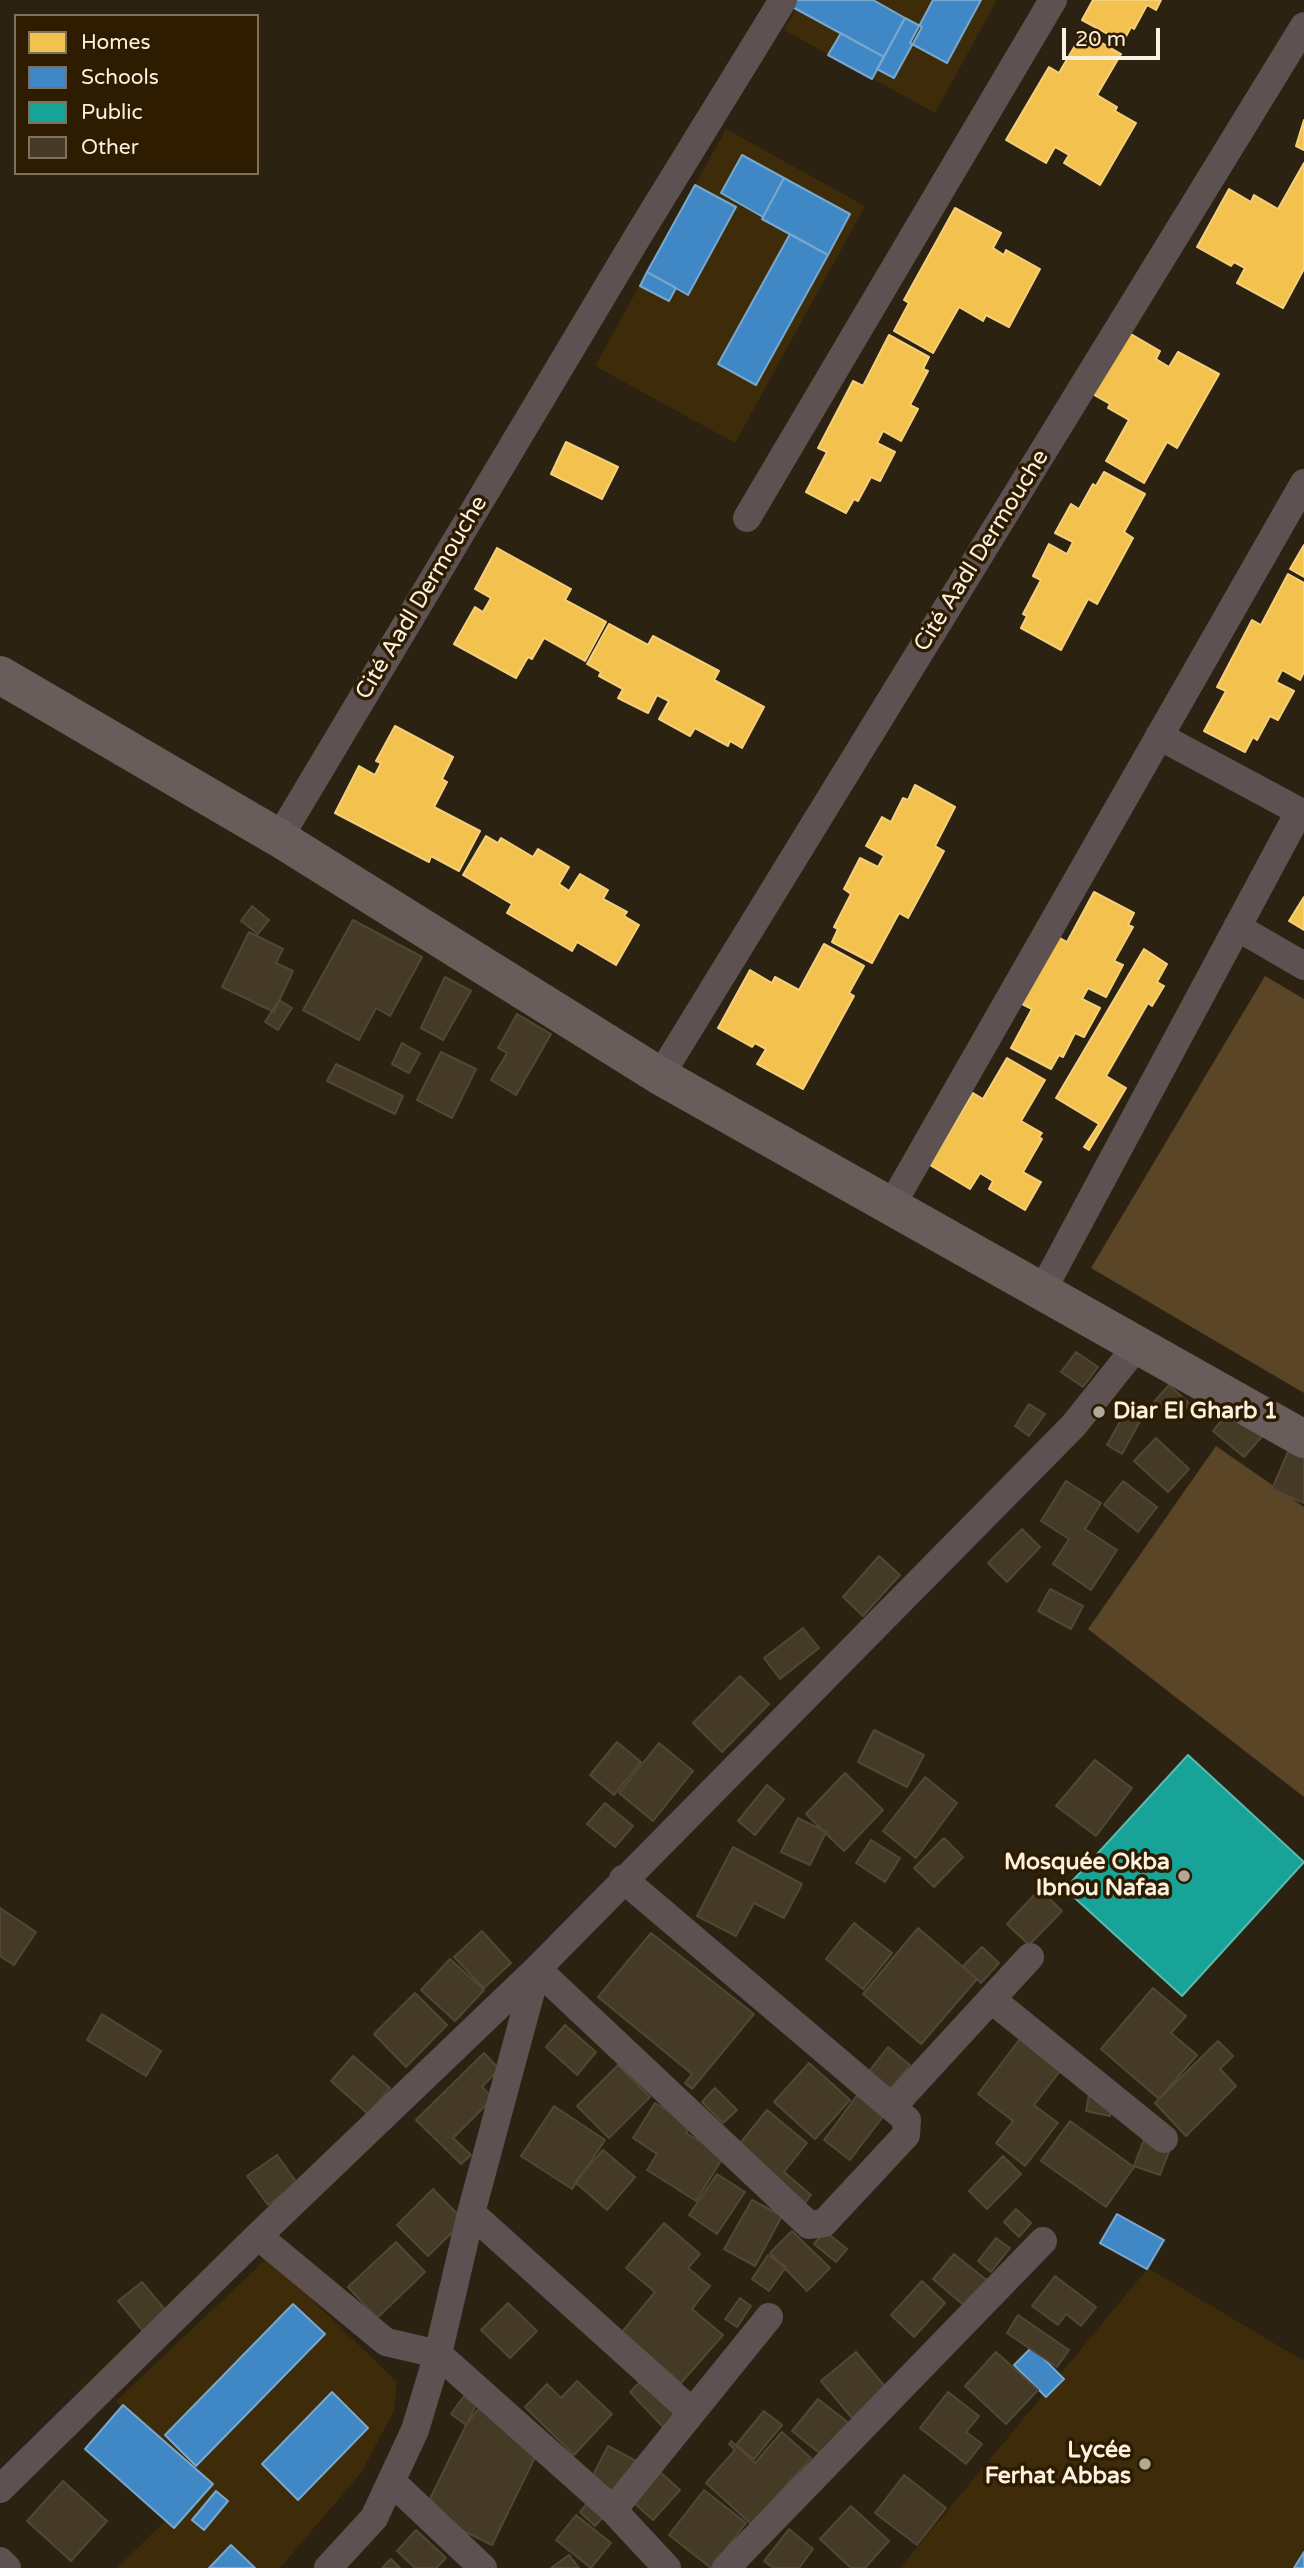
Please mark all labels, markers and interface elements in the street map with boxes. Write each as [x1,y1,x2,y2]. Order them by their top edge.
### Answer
legend [14,14,259,175]
scale bar [1066,14,1164,58]
text: 20 m [1075,27,1126,52]
text: Homes [81,30,151,55]
text: Schools [81,65,159,90]
text: Public [81,100,143,125]
text: Other [81,135,139,160]
street label: Cité Aadl Dermouche [909,445,1055,657]
street label: Cité Aadl Dermouche [350,491,494,705]
place label: Diar El Gharb 1 [1113,1398,1278,1426]
marker: Diar El Gharb 1 [1091,1404,1107,1420]
place label: Mosquée Okba Ibnou Nafaa [1004,1849,1170,1903]
marker: Mosquée Okba Ibnou Nafaa [1176,1868,1192,1884]
place label: Lycée Ferhat Abbas [985,2437,1131,2491]
marker: Lycée Ferhat Abbas [1137,2456,1153,2472]

